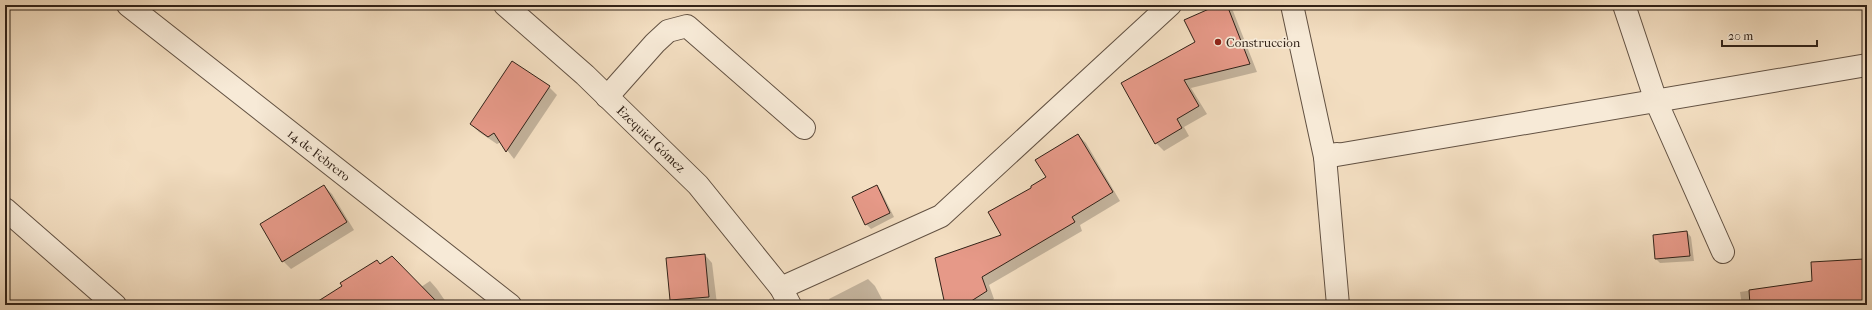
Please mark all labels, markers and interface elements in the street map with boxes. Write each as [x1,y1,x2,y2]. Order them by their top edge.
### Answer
scale bar [1722,22,1817,48]
text: 20 m [1728,29,1753,43]
place label: Construccion [1226,35,1301,50]
marker: Construccion [1213,37,1223,47]
street label: Ezequiel Gómez [614,103,689,176]
street label: 14 de Febrero [285,126,354,184]

